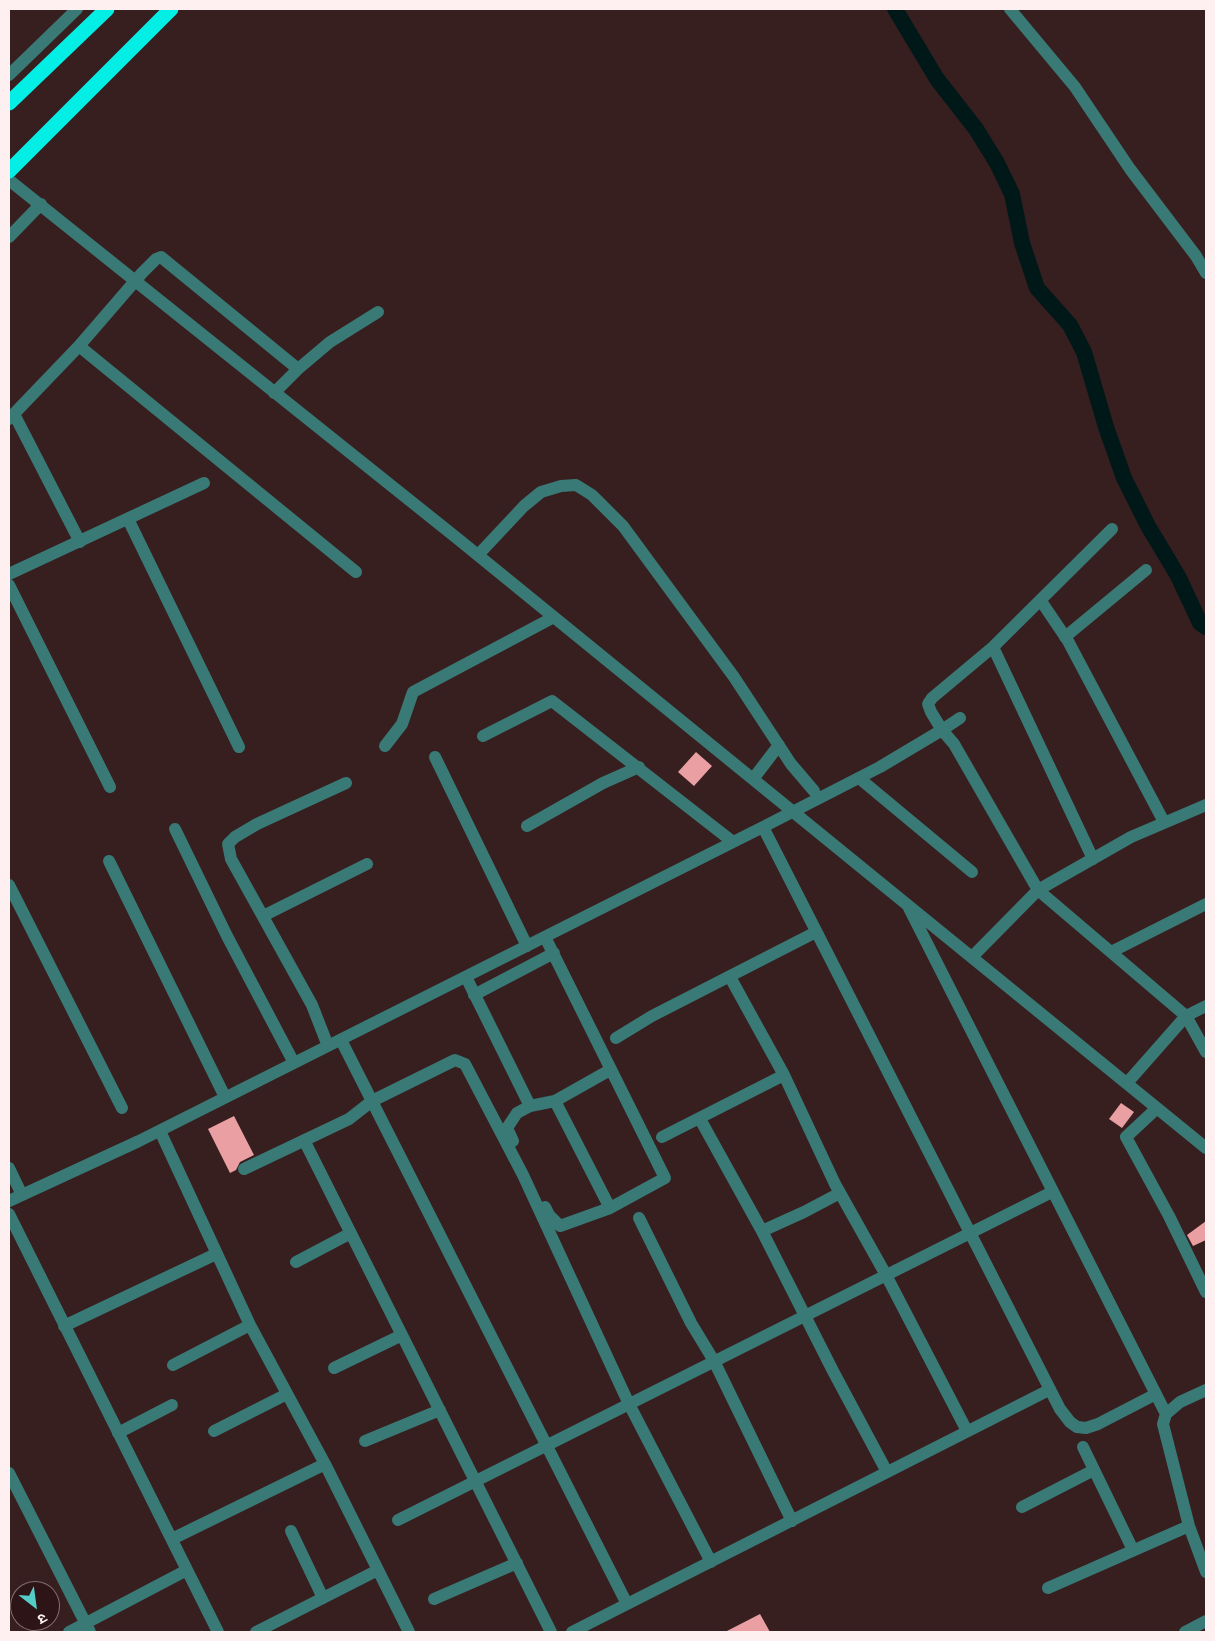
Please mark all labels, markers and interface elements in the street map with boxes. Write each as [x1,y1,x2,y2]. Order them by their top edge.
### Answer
north arrow [10,1581,60,1631]
text: उ [33,1607,51,1629]

